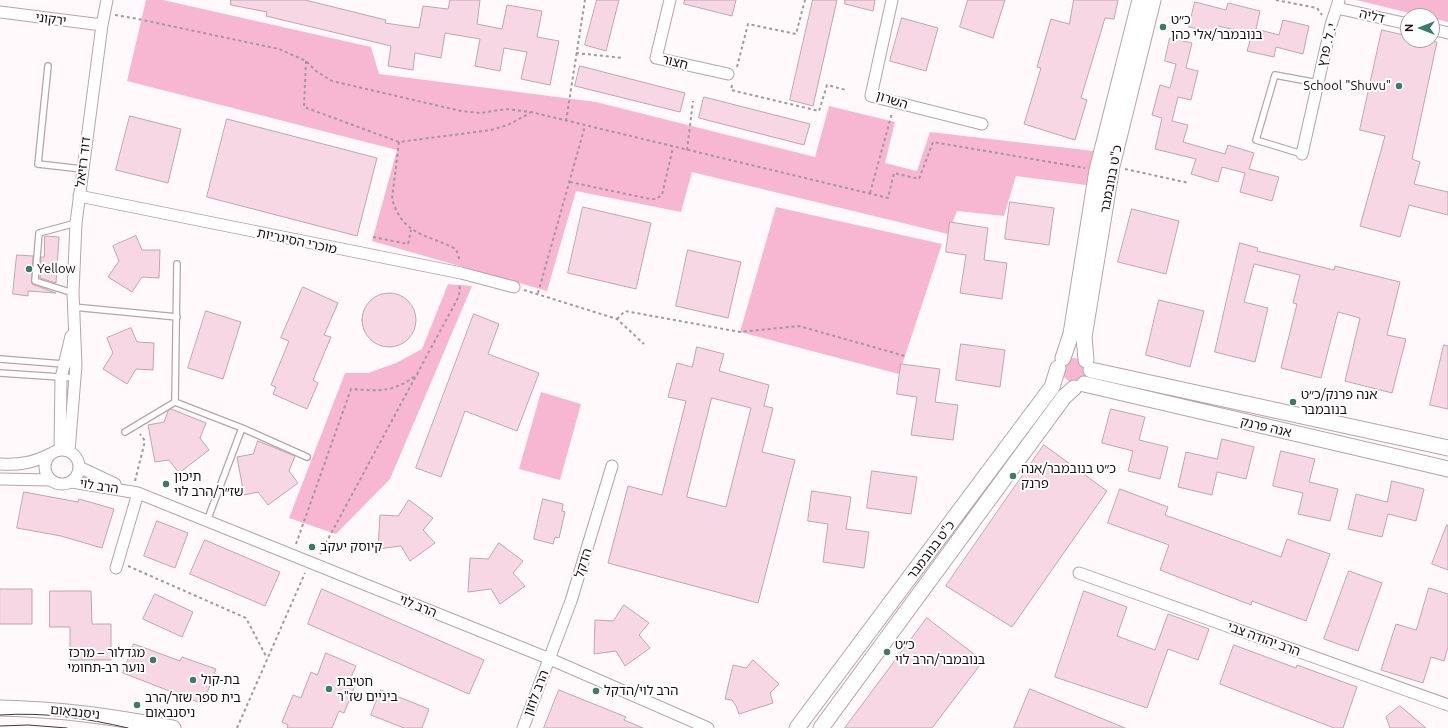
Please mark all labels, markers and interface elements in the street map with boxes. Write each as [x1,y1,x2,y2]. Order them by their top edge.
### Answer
street label: דליה [1358,6,1386,26]
north arrow [1400,8,1440,48]
street label: ירקוני [35,9,67,29]
place label: כ״ט בנובמבר/אלי כהן [1171,12,1263,43]
marker: כ״ט בנובמבר/אלי כהן [1158,22,1168,32]
street label: י. ל. פרץ [1314,22,1340,68]
text: N [1403,24,1415,32]
street label: חצור [660,51,690,73]
place label: School "Shuvu" [1303,78,1391,94]
marker: School "Shuvu" [1394,81,1404,91]
street label: השרון [874,88,910,112]
street label: דוד רזיאל [72,136,94,188]
street label: כ"ט בנובמבר [1097,144,1125,214]
street label: מוכרי הסיגריות [256,225,338,257]
place label: Yellow [37,261,76,277]
marker: Yellow [24,264,34,274]
place label: אנה פרנק/כ״ט בנובמבר [1301,387,1377,418]
marker: אנה פרנק/כ״ט בנובמבר [1288,397,1298,407]
street label: אנה פרנק [1239,414,1293,440]
place label: כ״ט בנובמבר/אנה פרנק [1021,461,1116,492]
place label: תיכון שז״ר/הרב לוי [174,469,243,500]
marker: כ״ט בנובמבר/אנה פרנק [1008,471,1018,481]
street label: הרב לוי [78,475,120,497]
marker: תיכון שז״ר/הרב לוי [161,479,171,489]
street label: כ"ט בנובמבר [904,518,958,582]
place label: קיוסק יעקב [320,539,382,555]
marker: קיוסק יעקב [307,542,317,552]
street label: הדקל [571,546,595,580]
street label: הרב לוי [397,591,439,621]
street label: הרב יהודה צבי [1225,619,1303,659]
place label: כ״ט בנובמבר/הרב לוי [895,637,985,668]
place label: מגדלור – מרכז נוער רב-תחומי [67,645,145,676]
marker: כ״ט בנובמבר/הרב לוי [882,647,892,657]
marker: מגדלור – מרכז נוער רב-תחומי [148,655,158,665]
street label: הרב לוזון [520,668,552,718]
place label: בת-קול [201,672,240,688]
place label: חטיבת ביניים שז"ר [337,674,398,705]
marker: בת-קול [188,675,198,685]
place label: הרב לוי/הדקל [604,683,678,699]
marker: חטיבת ביניים שז"ר [324,684,334,694]
marker: הרב לוי/הדקל [591,686,601,696]
place label: בית ספר שזר/הרב ניסנבאום [145,690,241,721]
marker: בית ספר שזר/הרב ניסנבאום [132,700,142,710]
street label: ניסנבאום [49,702,101,722]

